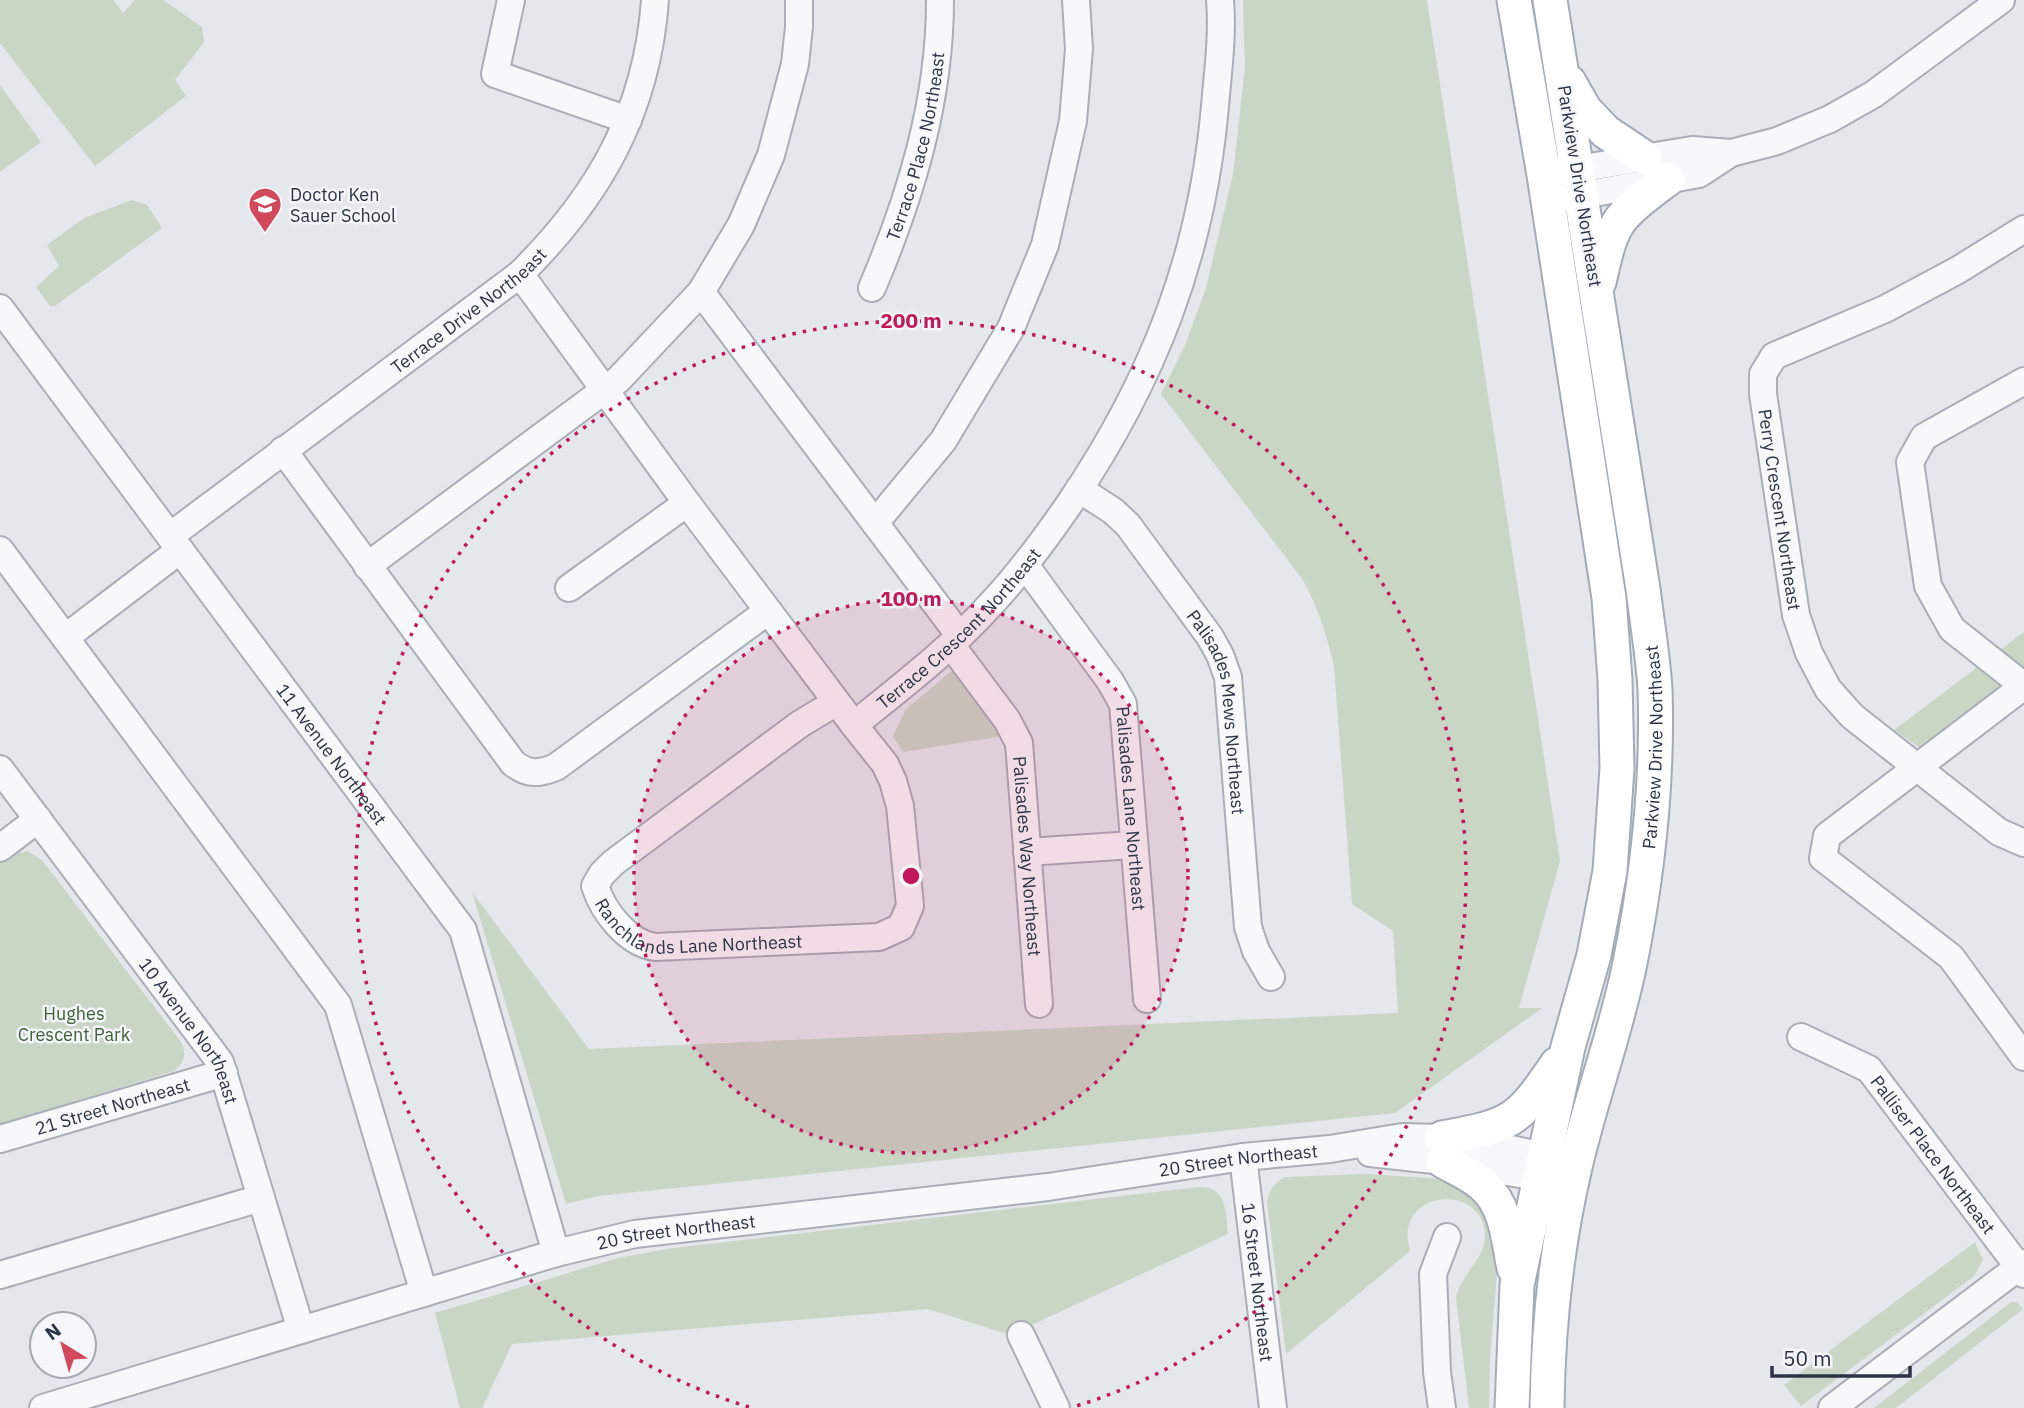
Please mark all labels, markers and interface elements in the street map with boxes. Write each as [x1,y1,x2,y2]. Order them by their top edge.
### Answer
street label: Terrace Place Northeast [881,51,949,244]
street label: Parkview Drive Northeast [1553,84,1607,288]
place label: Doctor Ken Sauer School [290,183,396,227]
school or university icon: Doctor Ken Sauer School [246,185,284,234]
street label: Terrace Drive Northeast [386,243,551,378]
text: 200 m [880,306,942,334]
street label: Perry Crescent Northeast [1754,407,1807,612]
street label: Terrace Crescent Northeast [872,543,1045,714]
text: 100 m [880,584,942,612]
street label: Palisades Mews Northeast [1182,605,1250,815]
street label: Parkview Drive Northeast [1637,644,1667,850]
street label: 11 Avenue Northeast [272,679,392,829]
street label: Palisades Lane Northeast [1112,705,1151,912]
street label: Palisades Way Northeast [1009,755,1047,957]
centre of rings [899,864,923,888]
street label: Ranchlands Lane Northeast [590,894,803,959]
street label: 10 Avenue Northeast [134,953,243,1107]
park label: Hughes Crescent Park [18,1002,131,1046]
street label: Palliser Place Northeast [1866,1070,2001,1238]
street label: 21 Street Northeast [32,1072,192,1140]
street label: 20 Street Northeast [1157,1139,1319,1181]
street label: 16 Street Northeast [1237,1201,1279,1363]
street label: 20 Street Northeast [594,1209,756,1254]
north arrow [28,1310,98,1380]
text: N [40,1318,65,1345]
scale bar [1772,1334,1910,1378]
text: 50 m [1783,1344,1832,1372]

